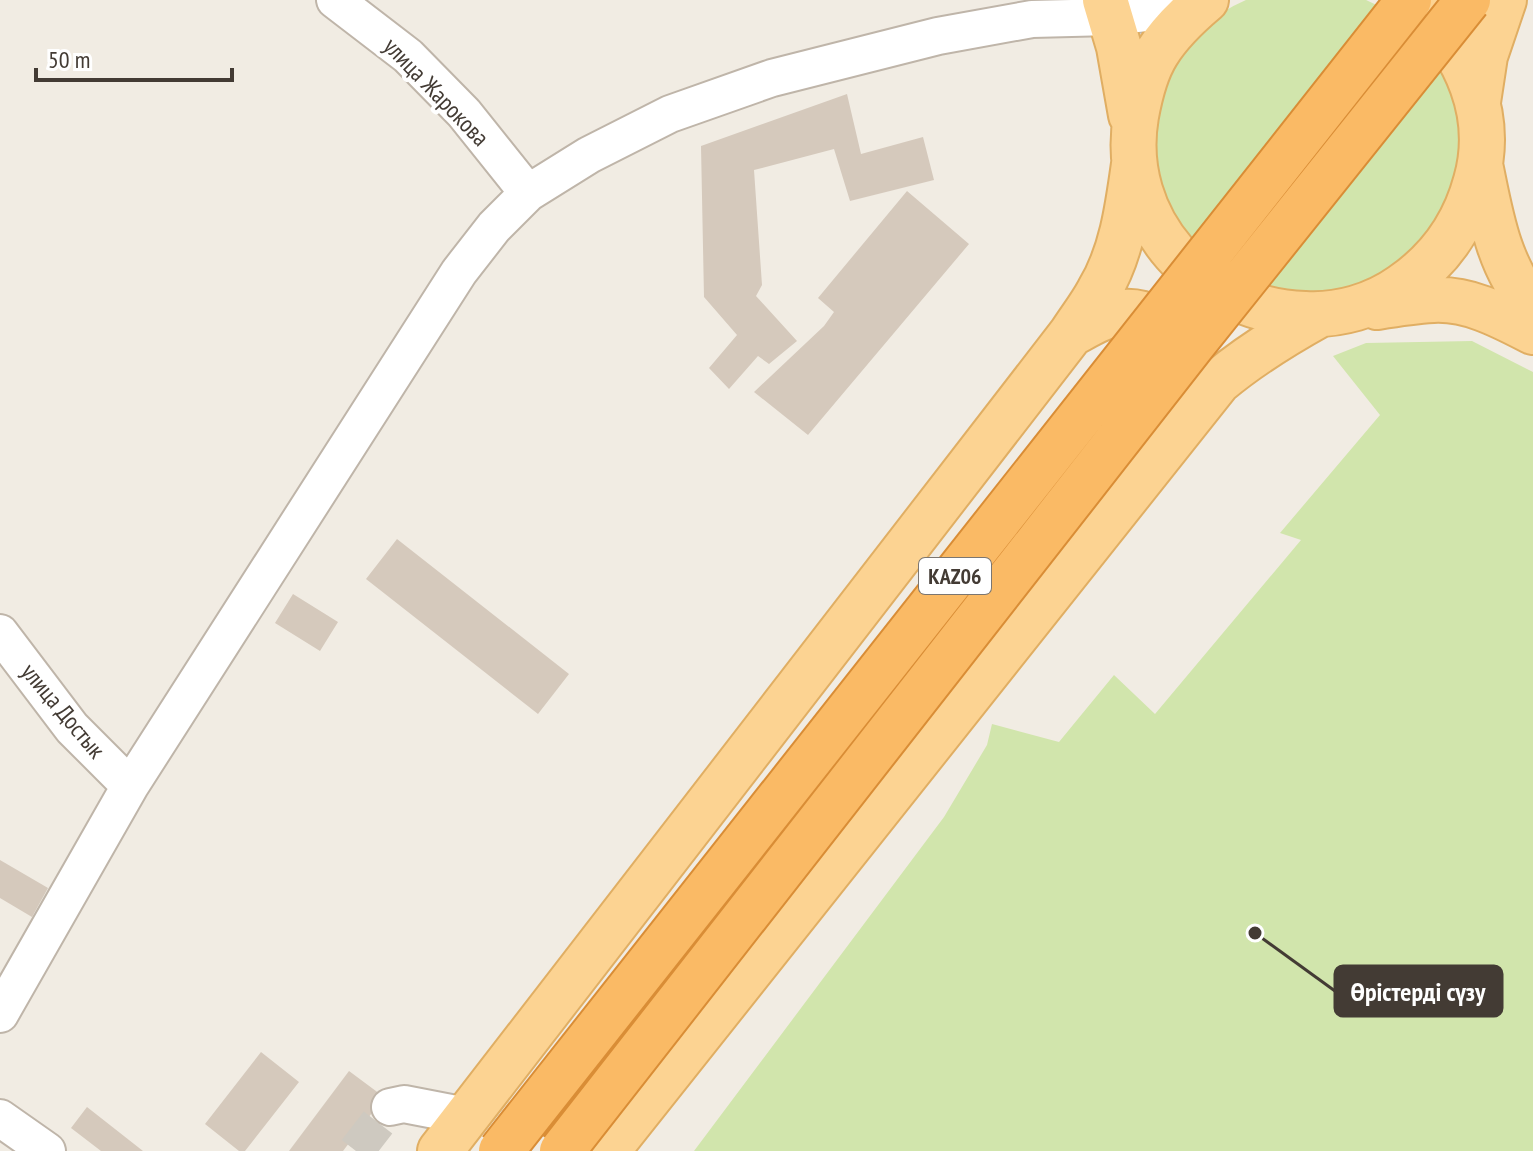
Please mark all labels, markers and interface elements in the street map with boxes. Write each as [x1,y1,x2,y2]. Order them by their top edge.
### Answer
street label: улица Жарокова [377,31,496,152]
scale bar [36,32,232,82]
text: 50 m [48,44,90,75]
road number: KАZ06 [919,558,991,594]
street label: улица Достык [15,657,113,765]
callout: Өрістерді сүзу [1335,966,1502,1016]
text: Өрістерді сүзу [1351,975,1486,1008]

